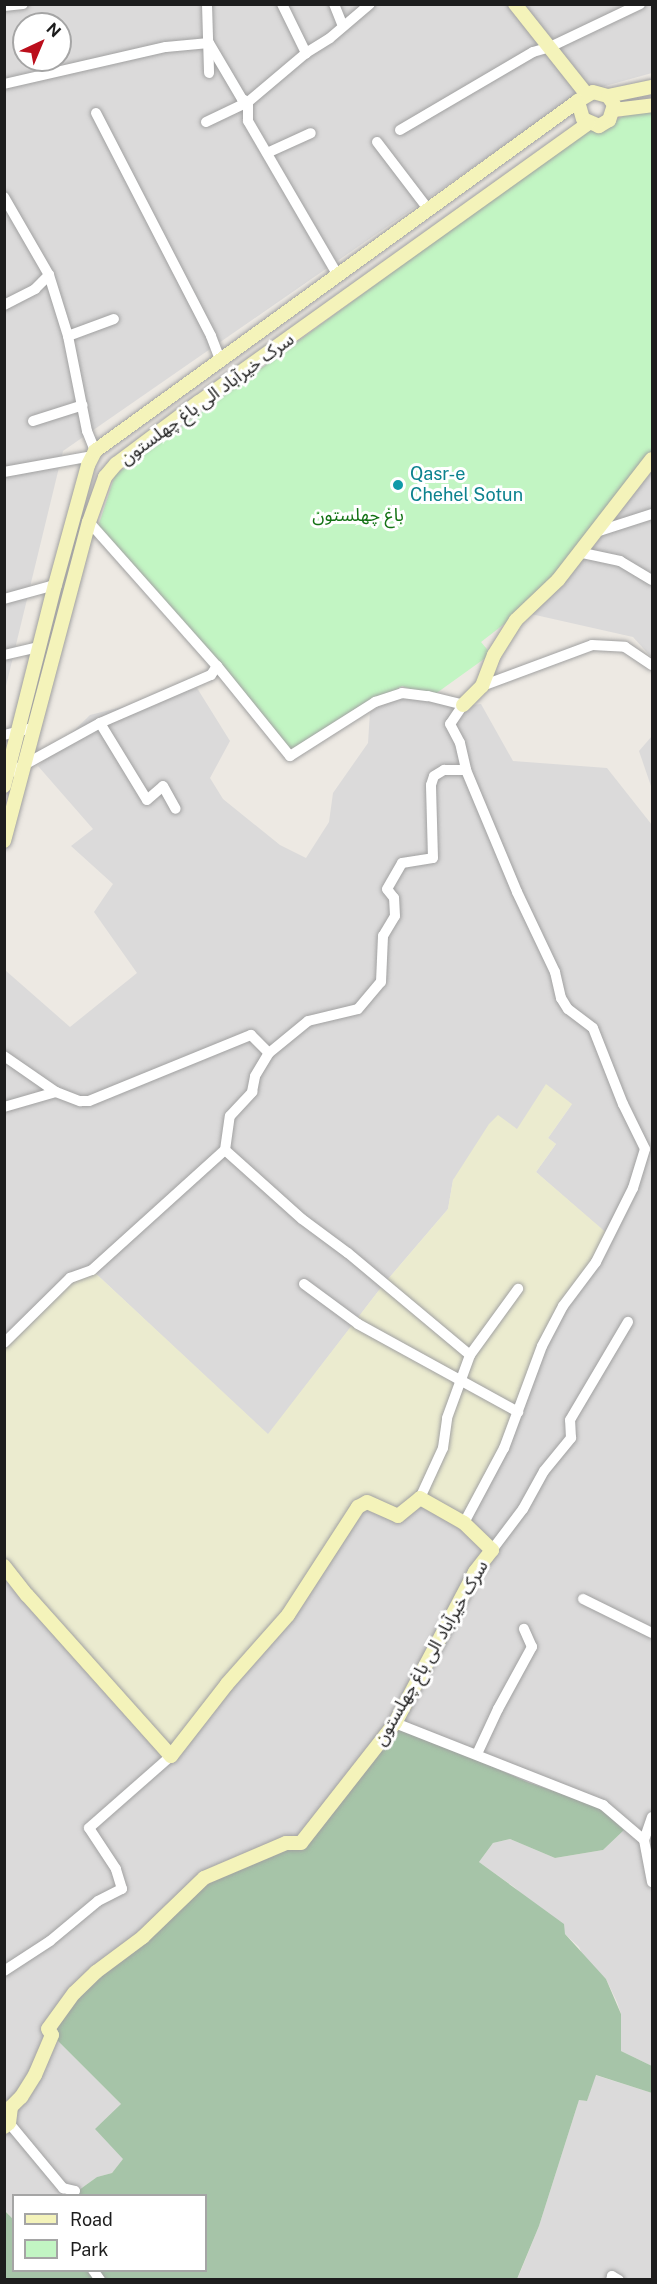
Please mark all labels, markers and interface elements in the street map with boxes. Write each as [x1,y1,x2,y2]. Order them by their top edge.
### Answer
north arrow [12,12,72,72]
text: N [42,19,65,41]
street label: سرک خیرآباد الی باغ چهلستون [116,329,298,469]
place label: Qasr-e Chehel Sotun [410,464,523,506]
marker: Qasr-e Chehel Sotun [391,478,405,492]
park label: باغ چهلستون [312,504,404,526]
street label: سرک خیرآباد الی باغ چهلستون [369,1557,493,1749]
legend [12,2194,207,2272]
text: Road [70,2209,113,2230]
text: Park [70,2239,108,2260]

